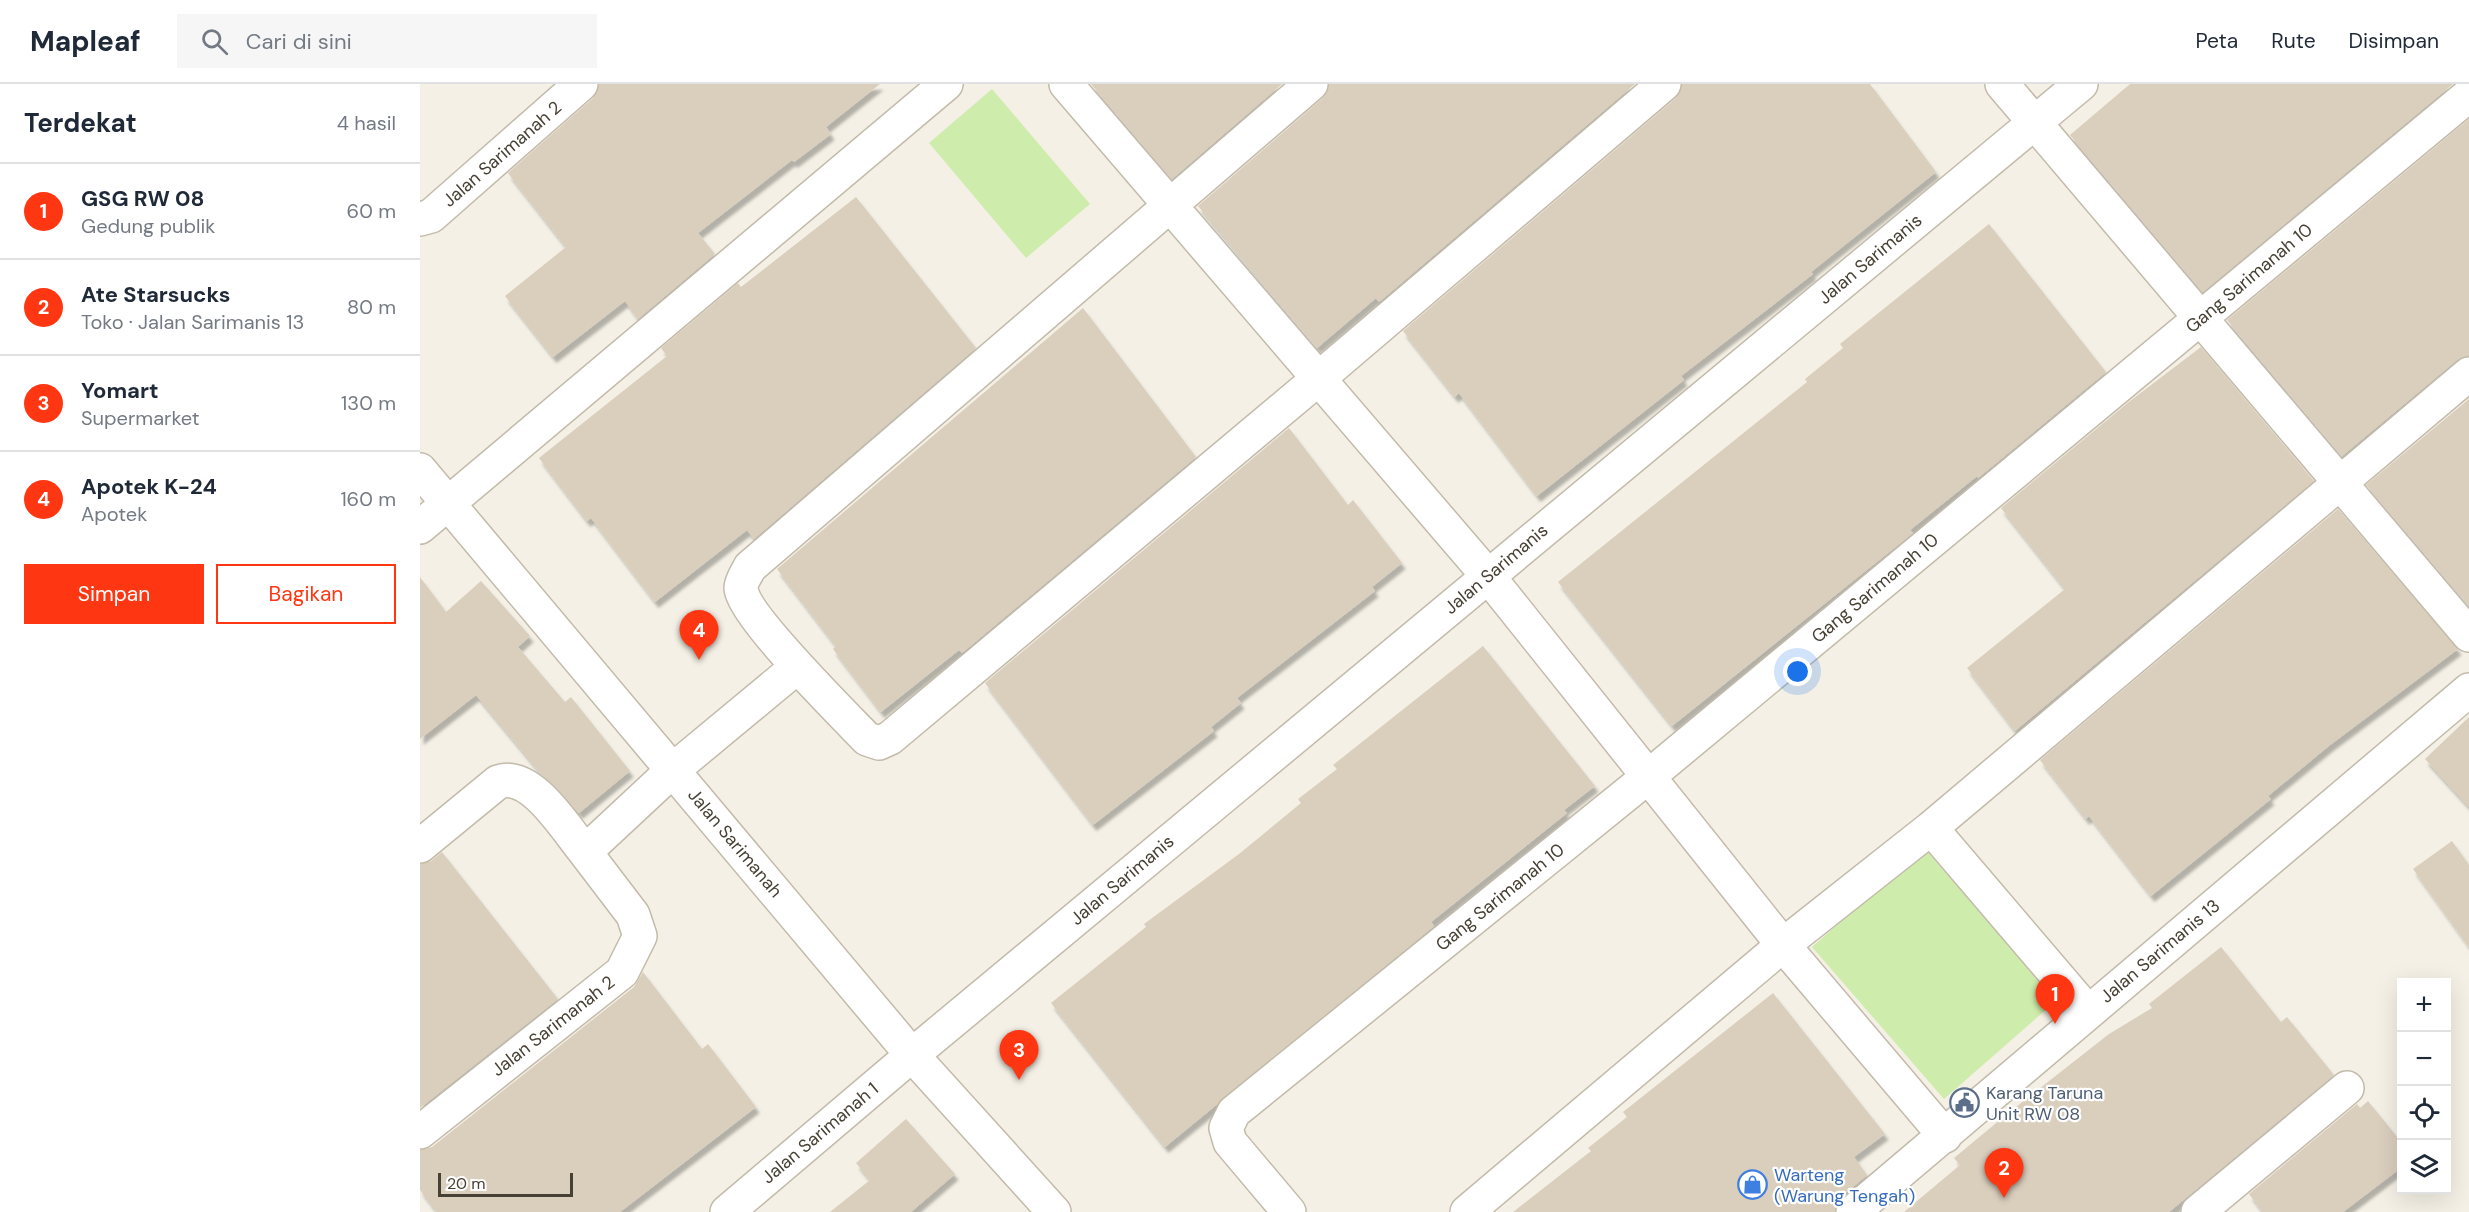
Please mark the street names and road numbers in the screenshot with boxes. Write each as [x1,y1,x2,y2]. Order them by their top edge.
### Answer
street label: Jalan Sarimanah 2 [437,96,567,212]
street label: Jalan Sarimanis [1813,209,1927,309]
street label: Gang Sarimanah 10 [2180,218,2318,338]
street label: Jalan Sarimanis [1439,519,1553,619]
street label: Gang Sarimanah 10 [1806,528,1944,648]
street label: Jalan Sarimanah [682,783,788,903]
street label: Jalan Sarimanis [1065,830,1179,930]
street label: Gang Sarimanah 10 [1431,838,1569,956]
street label: Jalan Sarimanis 13 [2095,894,2225,1008]
street label: Jalan Sarimanah 2 [486,970,620,1082]
street label: Jalan Sarimanah 1 [756,1077,884,1189]

